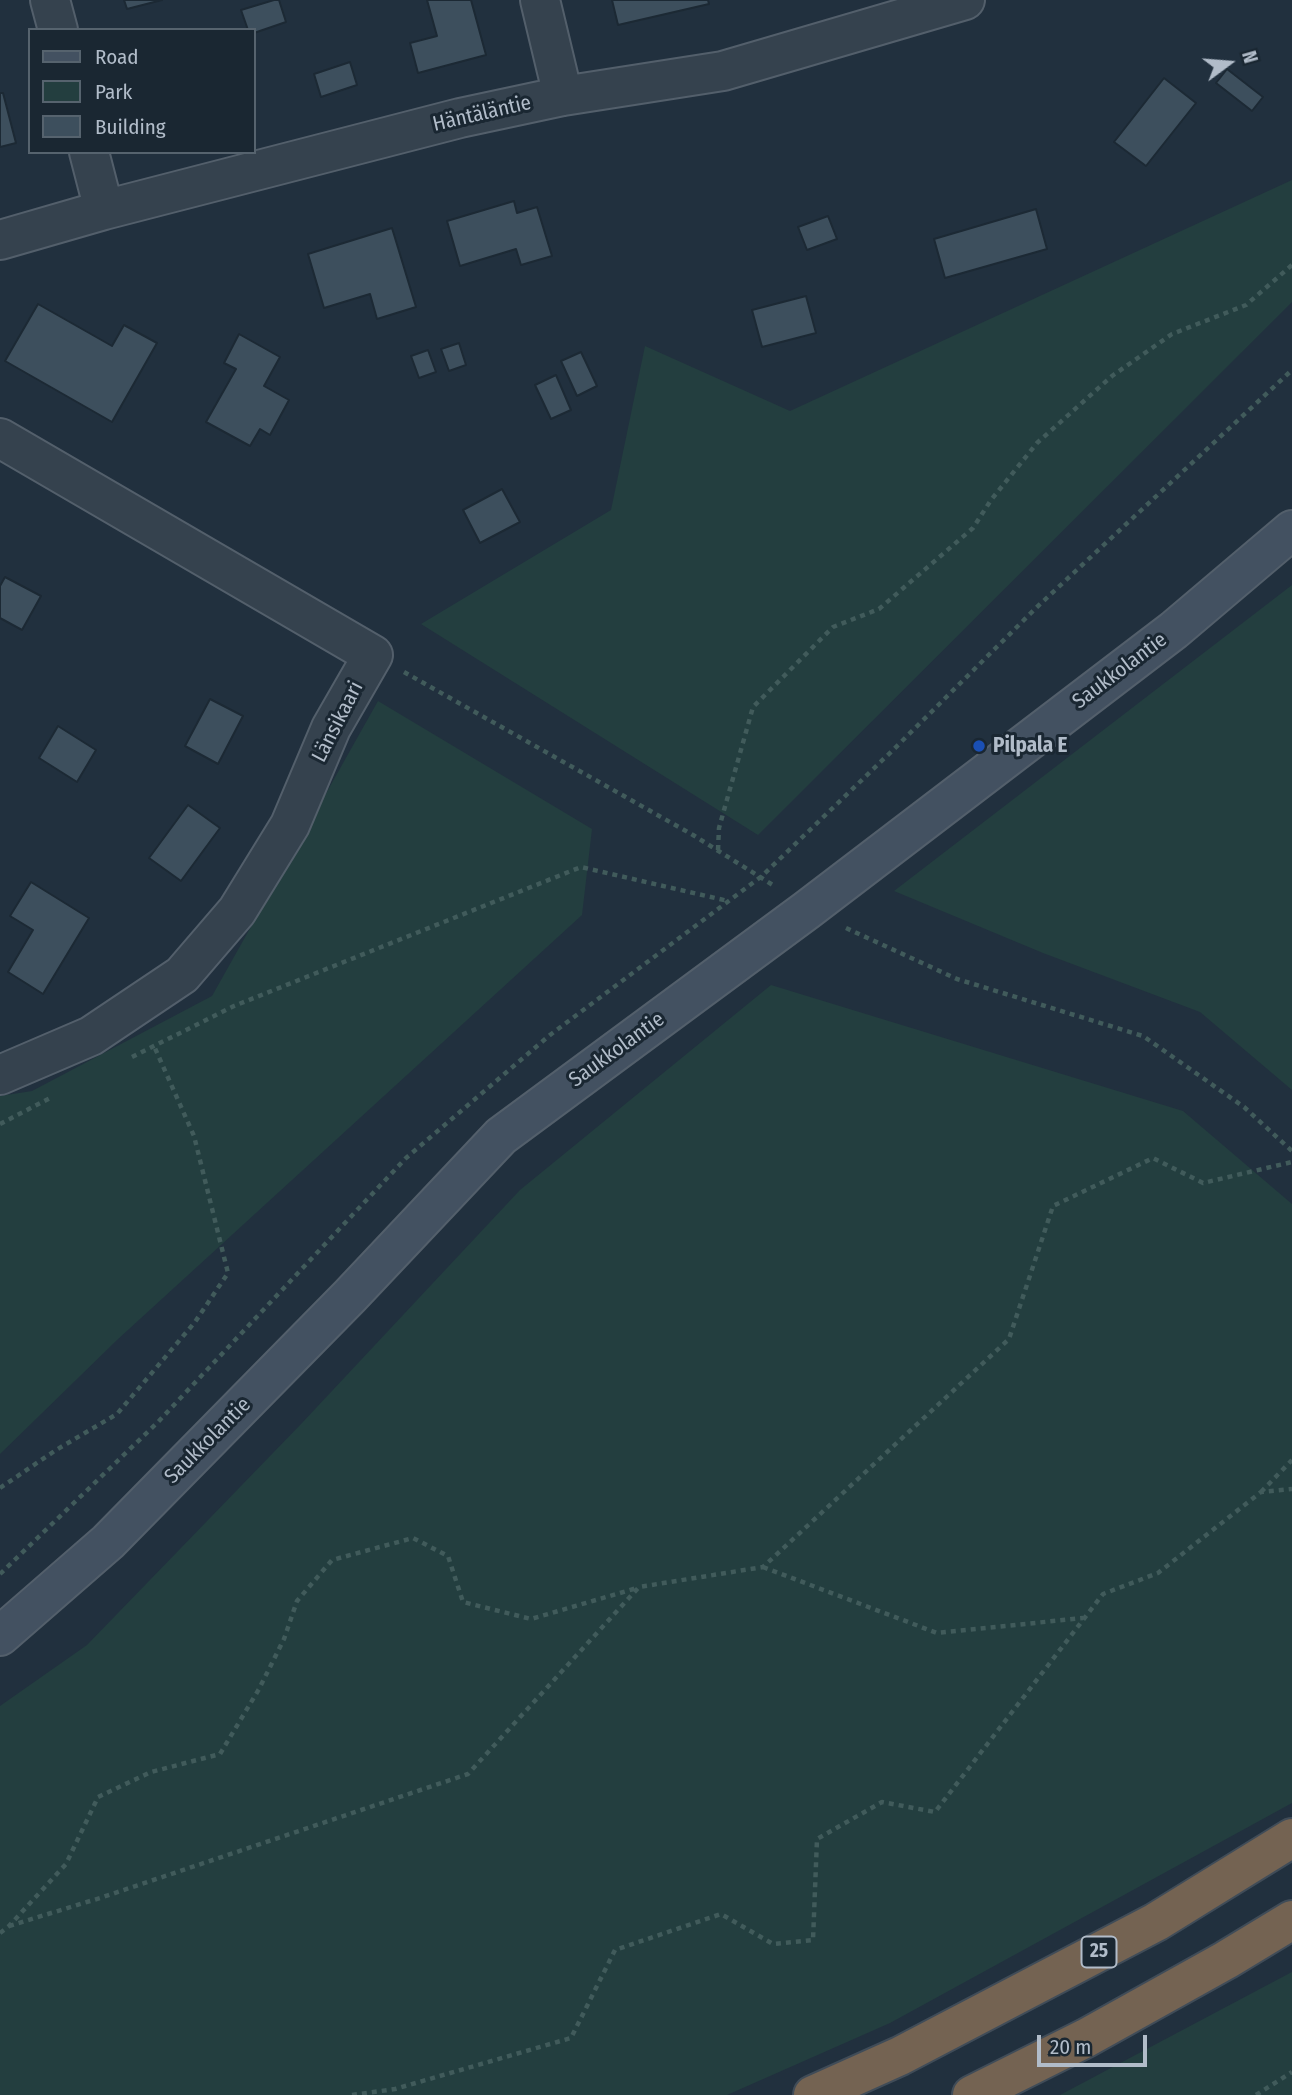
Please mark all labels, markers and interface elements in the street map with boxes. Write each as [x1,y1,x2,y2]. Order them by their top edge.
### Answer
legend [28,28,256,154]
north arrow [1194,28,1264,98]
text: Road [95,44,139,70]
text: N [1237,48,1262,66]
text: Park [95,79,132,105]
street label: Häntäläntie [430,90,534,138]
text: Building [95,114,166,140]
street label: Saukkolantie [1068,627,1172,715]
street label: Länsikaari [307,677,369,767]
place label: Pilpala E [993,733,1067,759]
marker: Pilpala E [971,738,987,754]
street label: Saukkolantie [565,1007,669,1093]
street label: Saukkolantie [160,1393,256,1489]
road number: 25 [1082,1936,1116,1968]
scale bar [1040,2022,1150,2066]
text: 20 m [1050,2034,1091,2060]

